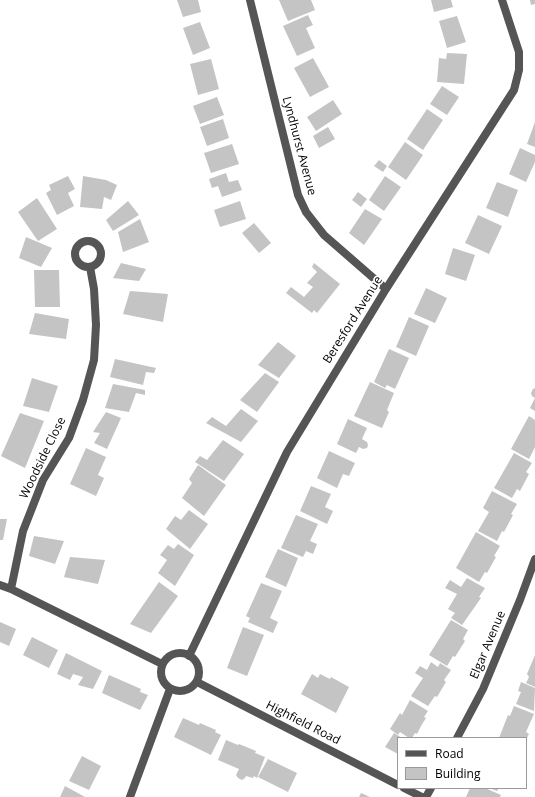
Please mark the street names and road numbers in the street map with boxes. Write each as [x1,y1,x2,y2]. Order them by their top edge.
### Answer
street label: Lyndhurst Avenue [279,95,319,197]
street label: Beresford Avenue [320,274,386,366]
street label: Woodside Close [17,415,69,501]
street label: Elgar Avenue [467,609,509,681]
street label: Highfield Road [263,698,343,748]

